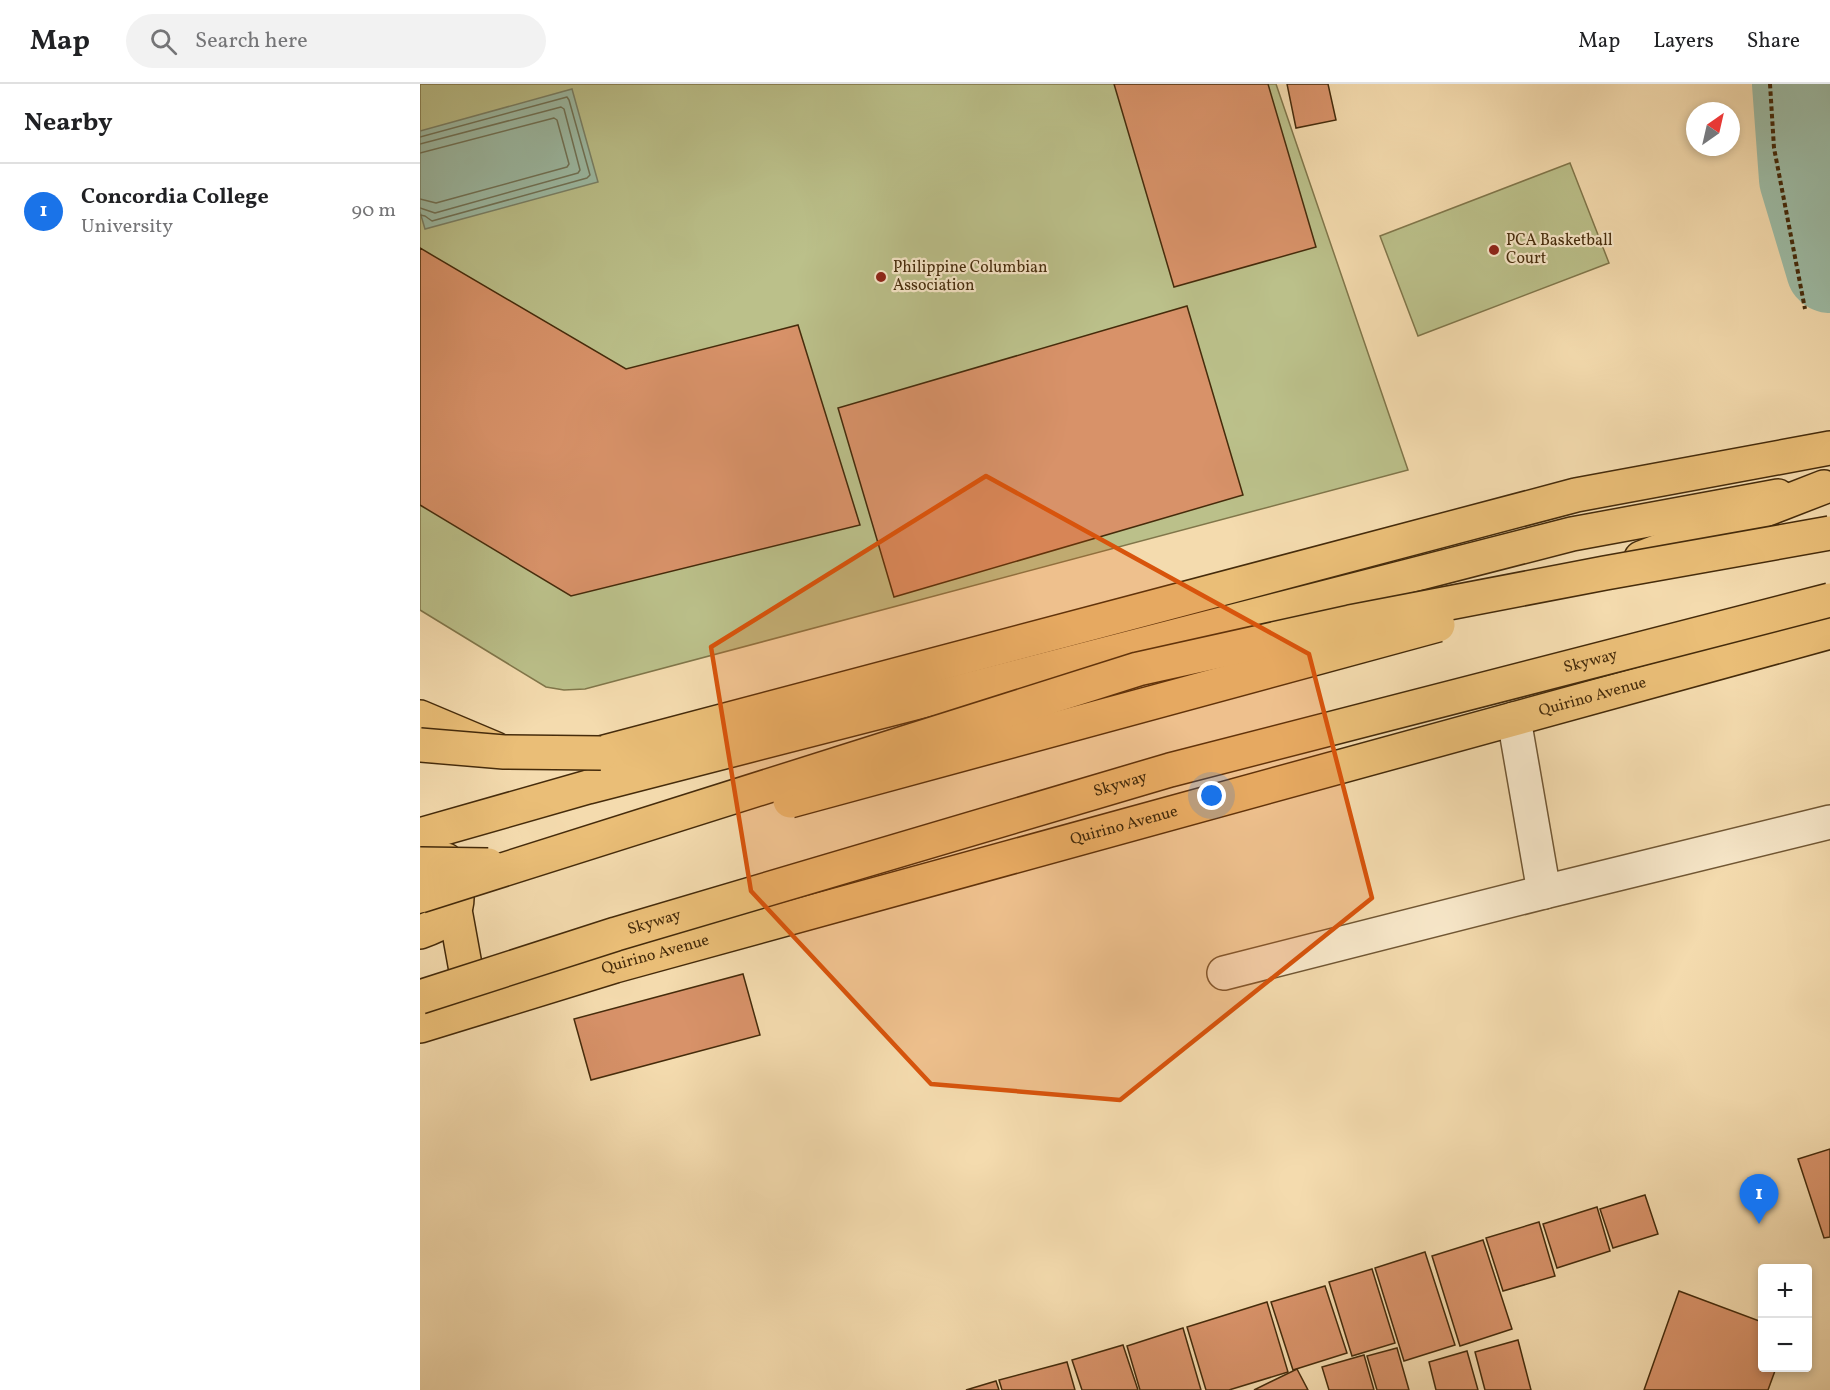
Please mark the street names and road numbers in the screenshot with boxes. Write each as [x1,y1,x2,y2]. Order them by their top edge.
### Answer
street label: Skyway [1561,644,1620,679]
street label: Quirino Avenue [1536,672,1649,723]
street label: Skyway [1091,766,1150,803]
street label: Quirino Avenue [1068,801,1180,851]
street label: Skyway [625,904,684,941]
street label: Quirino Avenue [599,930,712,980]

